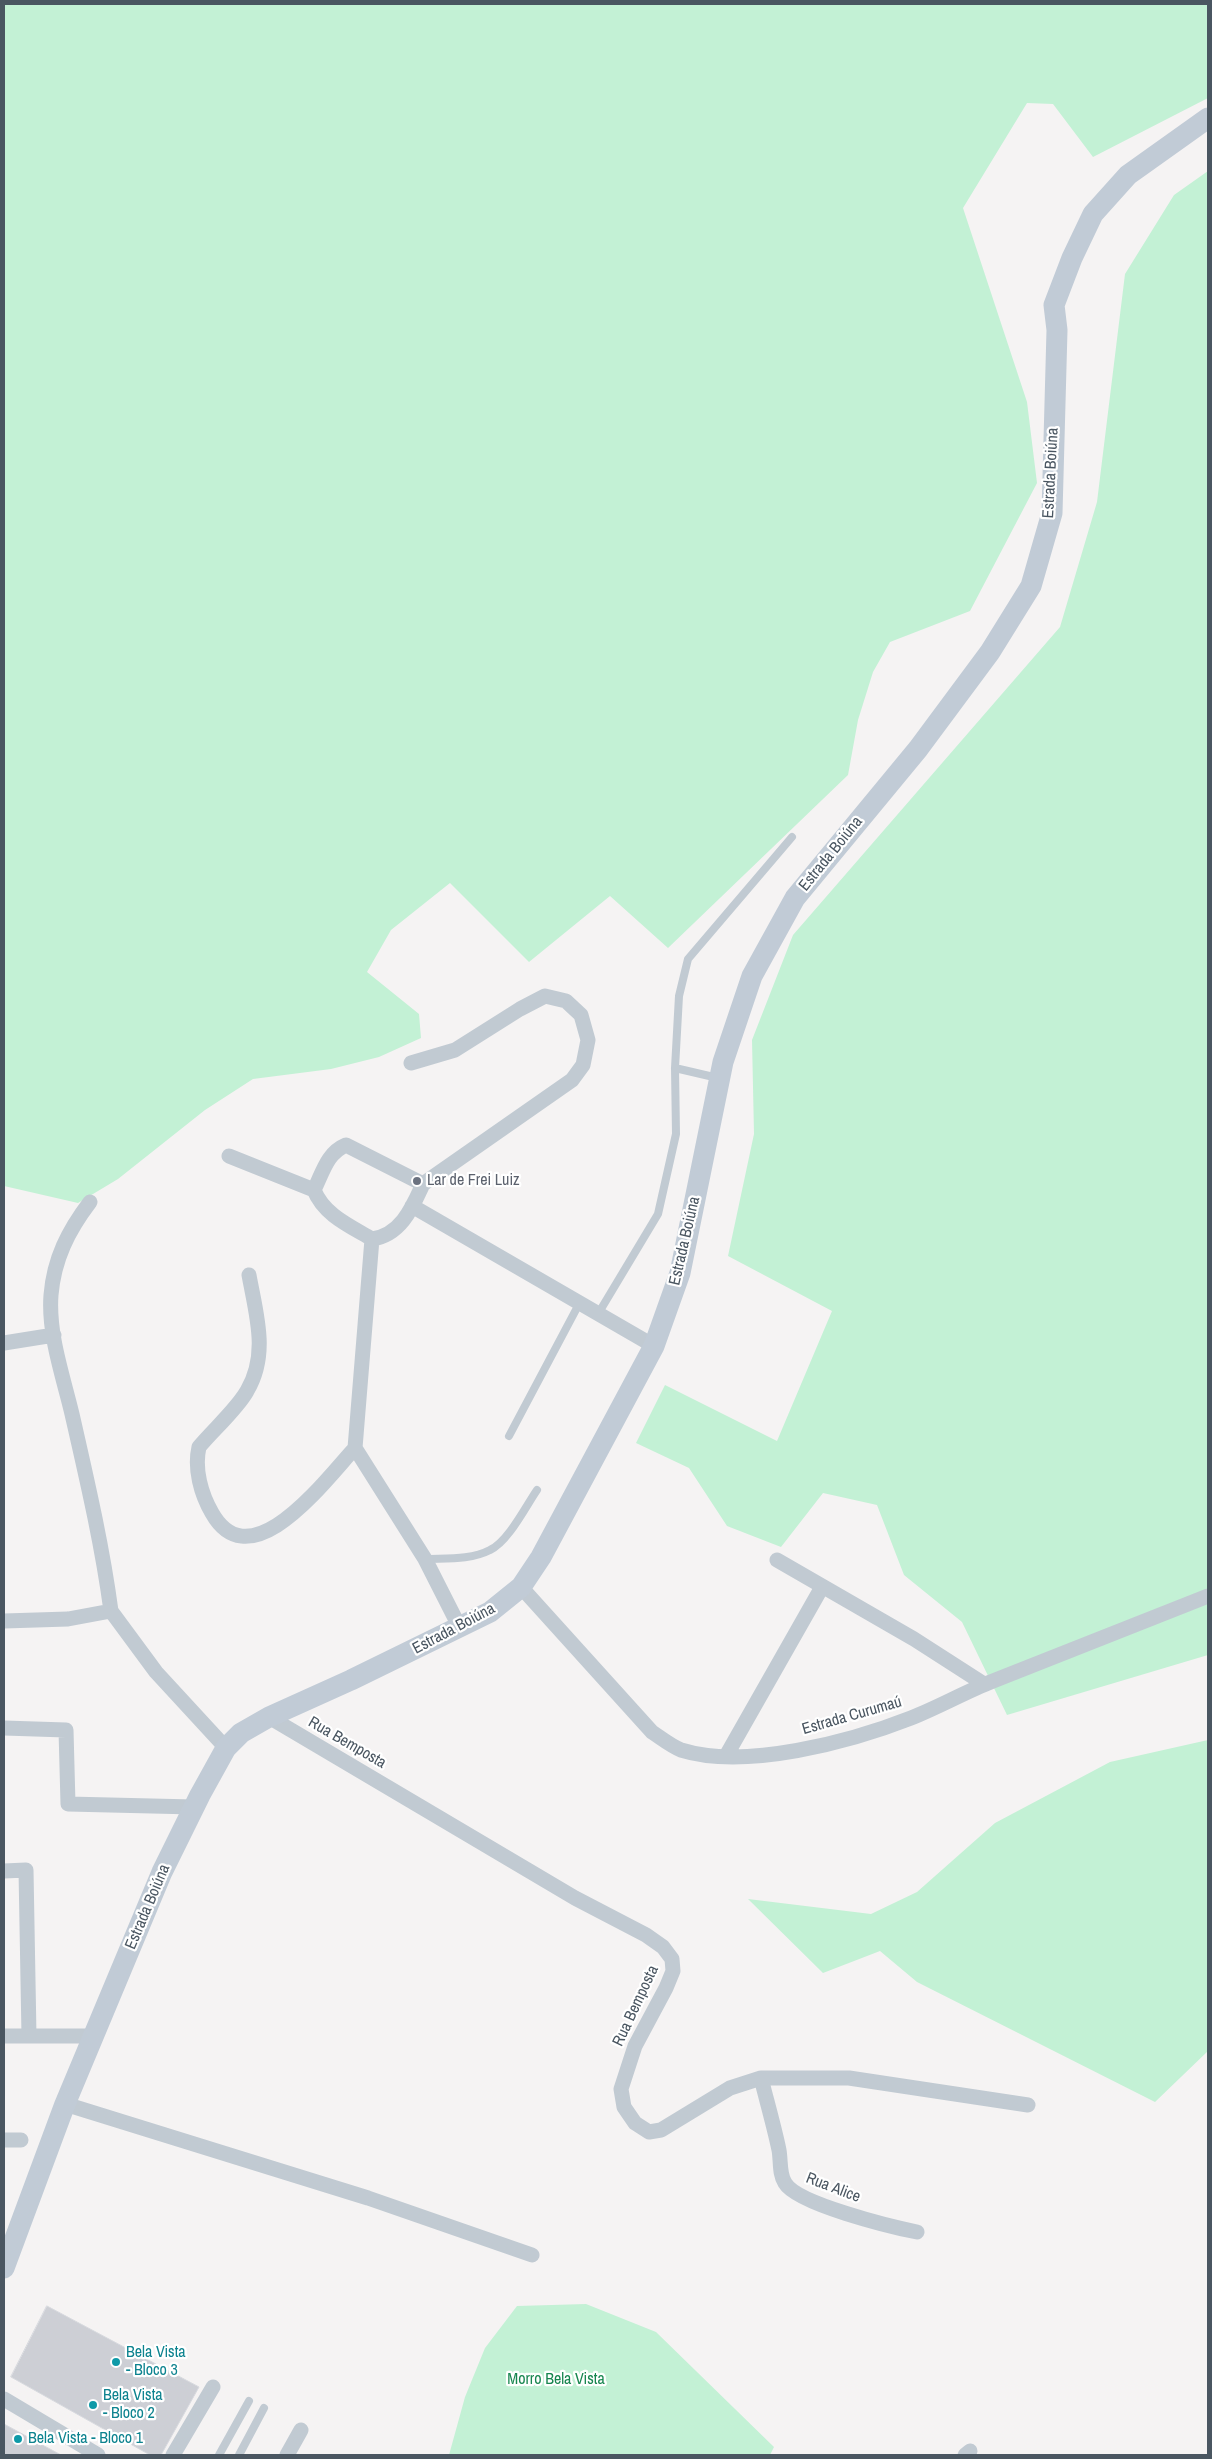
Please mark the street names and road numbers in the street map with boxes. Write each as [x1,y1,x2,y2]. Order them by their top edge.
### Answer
street label: Estrada Boiúna [1039,427,1063,519]
street label: Estrada Boiúna [795,813,867,895]
street label: Estrada Boiúna [665,1195,705,1287]
street label: Estrada Boiúna [410,1599,498,1659]
street label: Estrada Curumaú [800,1693,904,1739]
street label: Rua Bemposta [305,1713,389,1773]
street label: Estrada Boiúna [121,1862,175,1952]
street label: Rua Bemposta [609,1963,663,2049]
street label: Rua Alice [803,2169,863,2207]

